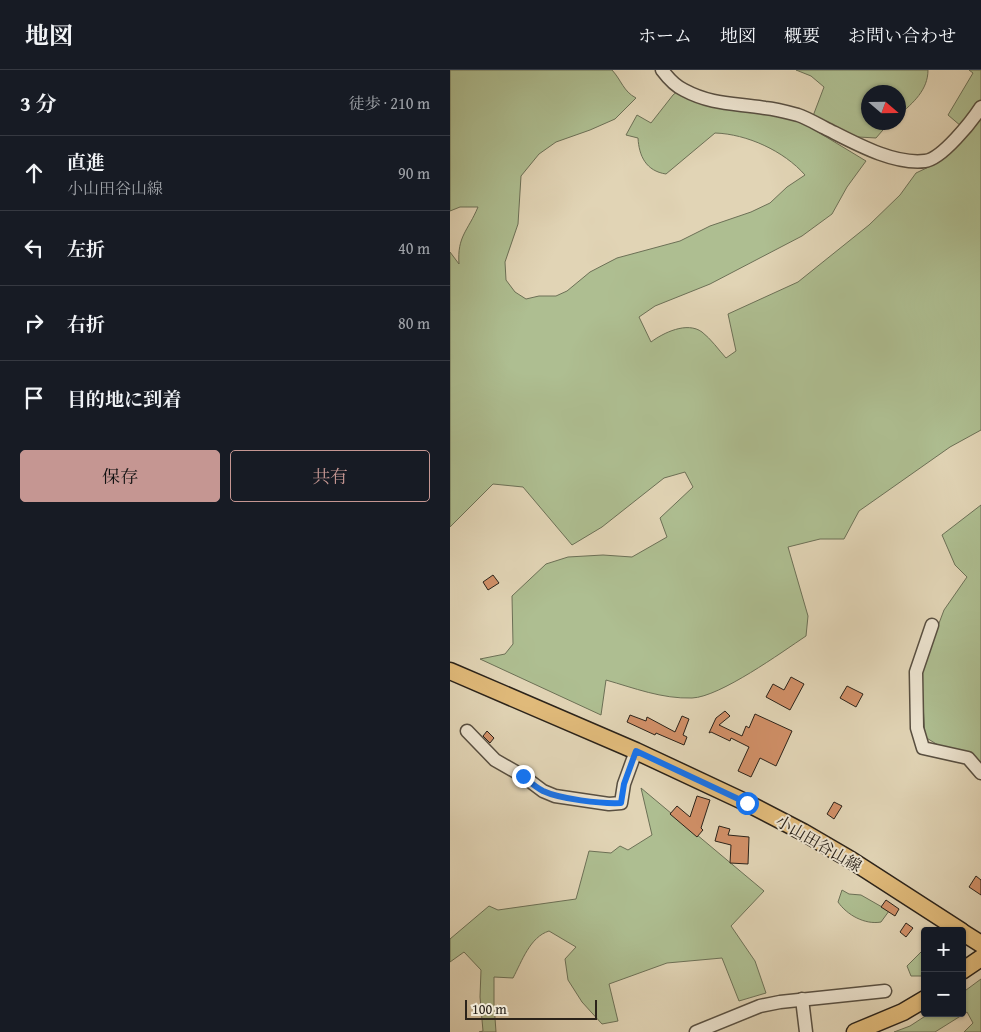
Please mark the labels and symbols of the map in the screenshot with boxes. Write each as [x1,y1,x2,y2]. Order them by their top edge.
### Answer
north arrow [861,85,906,130]
route end [512,765,535,788]
route start [736,792,759,815]
street label: 小山田谷山線 [771,809,867,877]
scale bar [465,997,598,1020]

